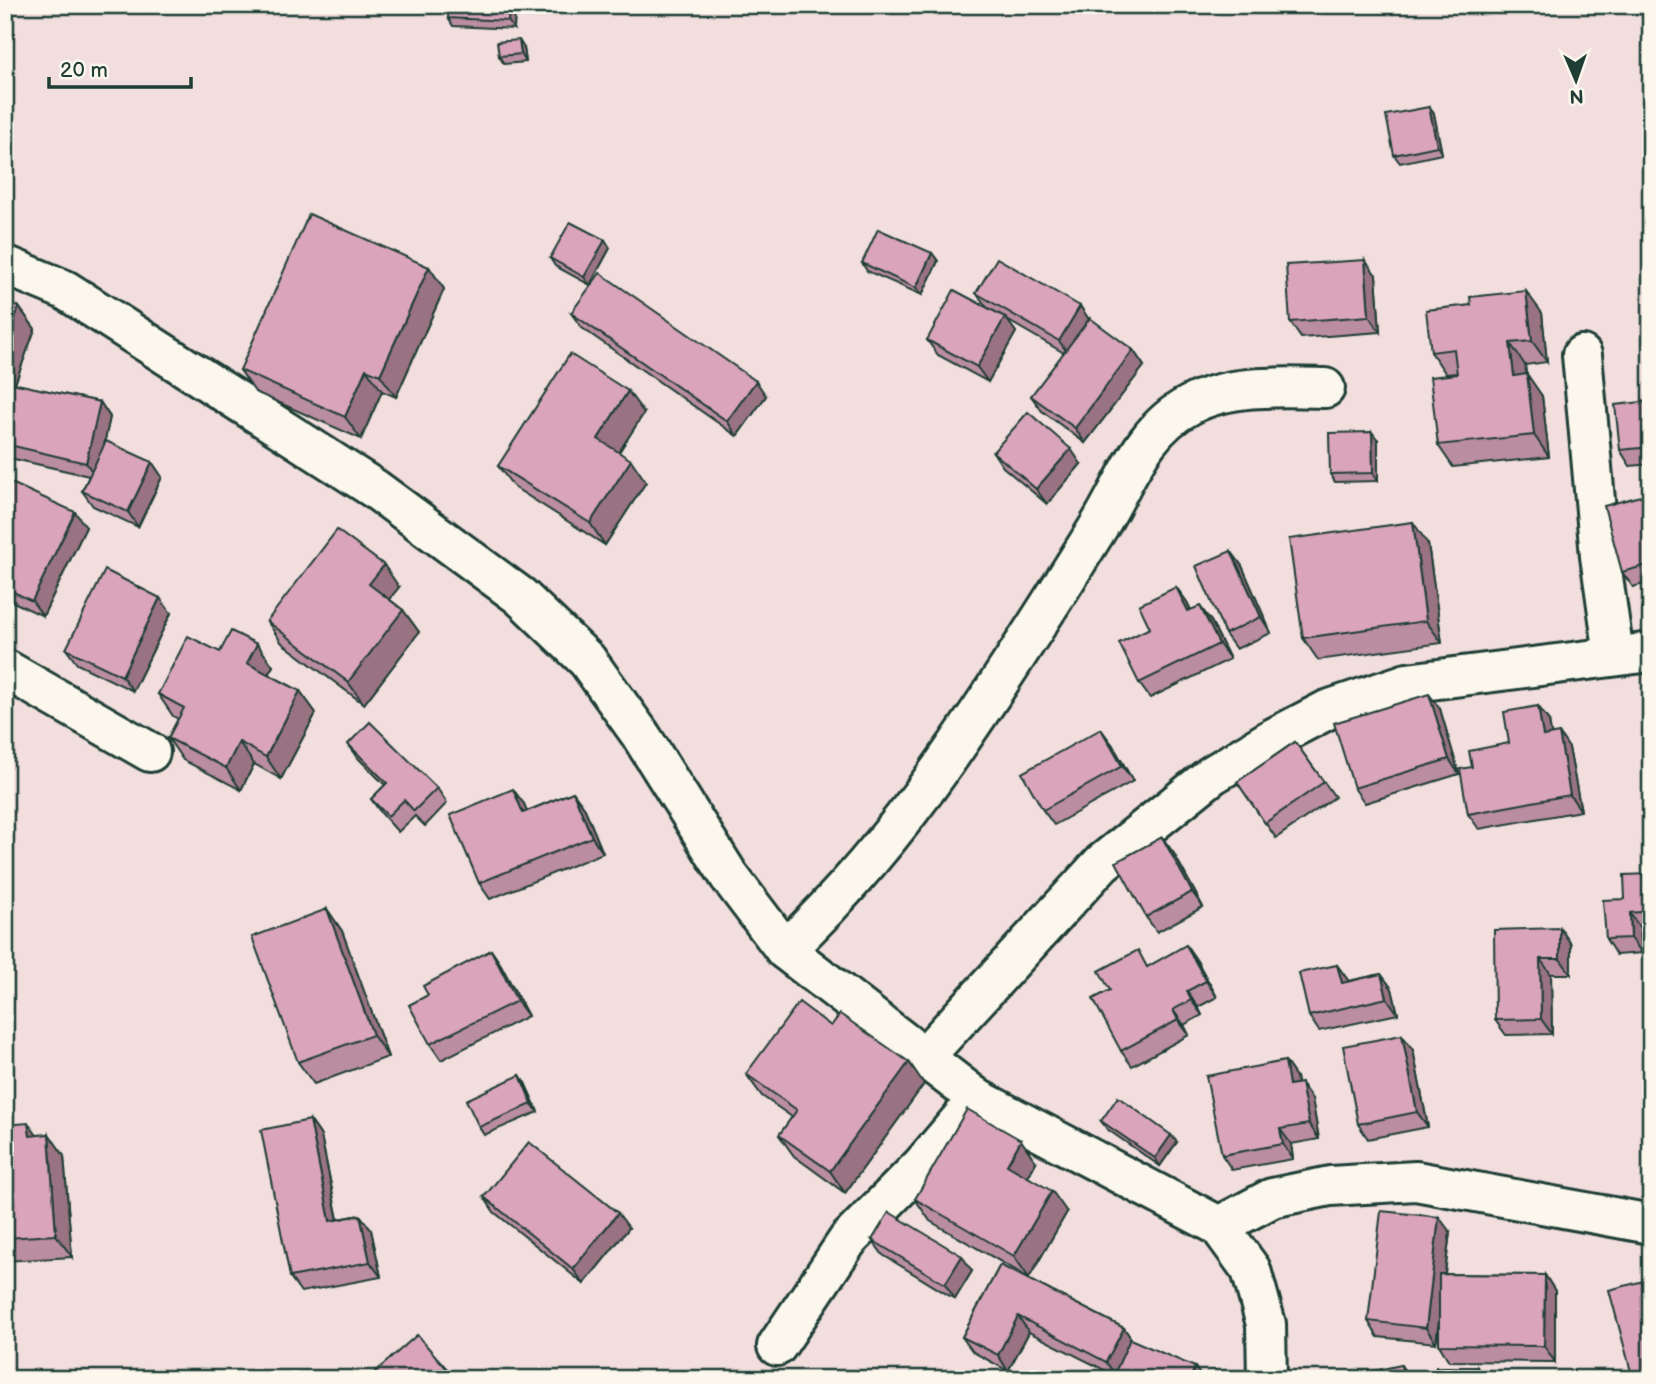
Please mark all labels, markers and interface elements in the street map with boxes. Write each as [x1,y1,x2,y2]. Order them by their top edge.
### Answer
scale bar [49,46,191,90]
north arrow [1540,46,1610,116]
text: 20 m [60,58,108,83]
text: N [1569,84,1584,107]

